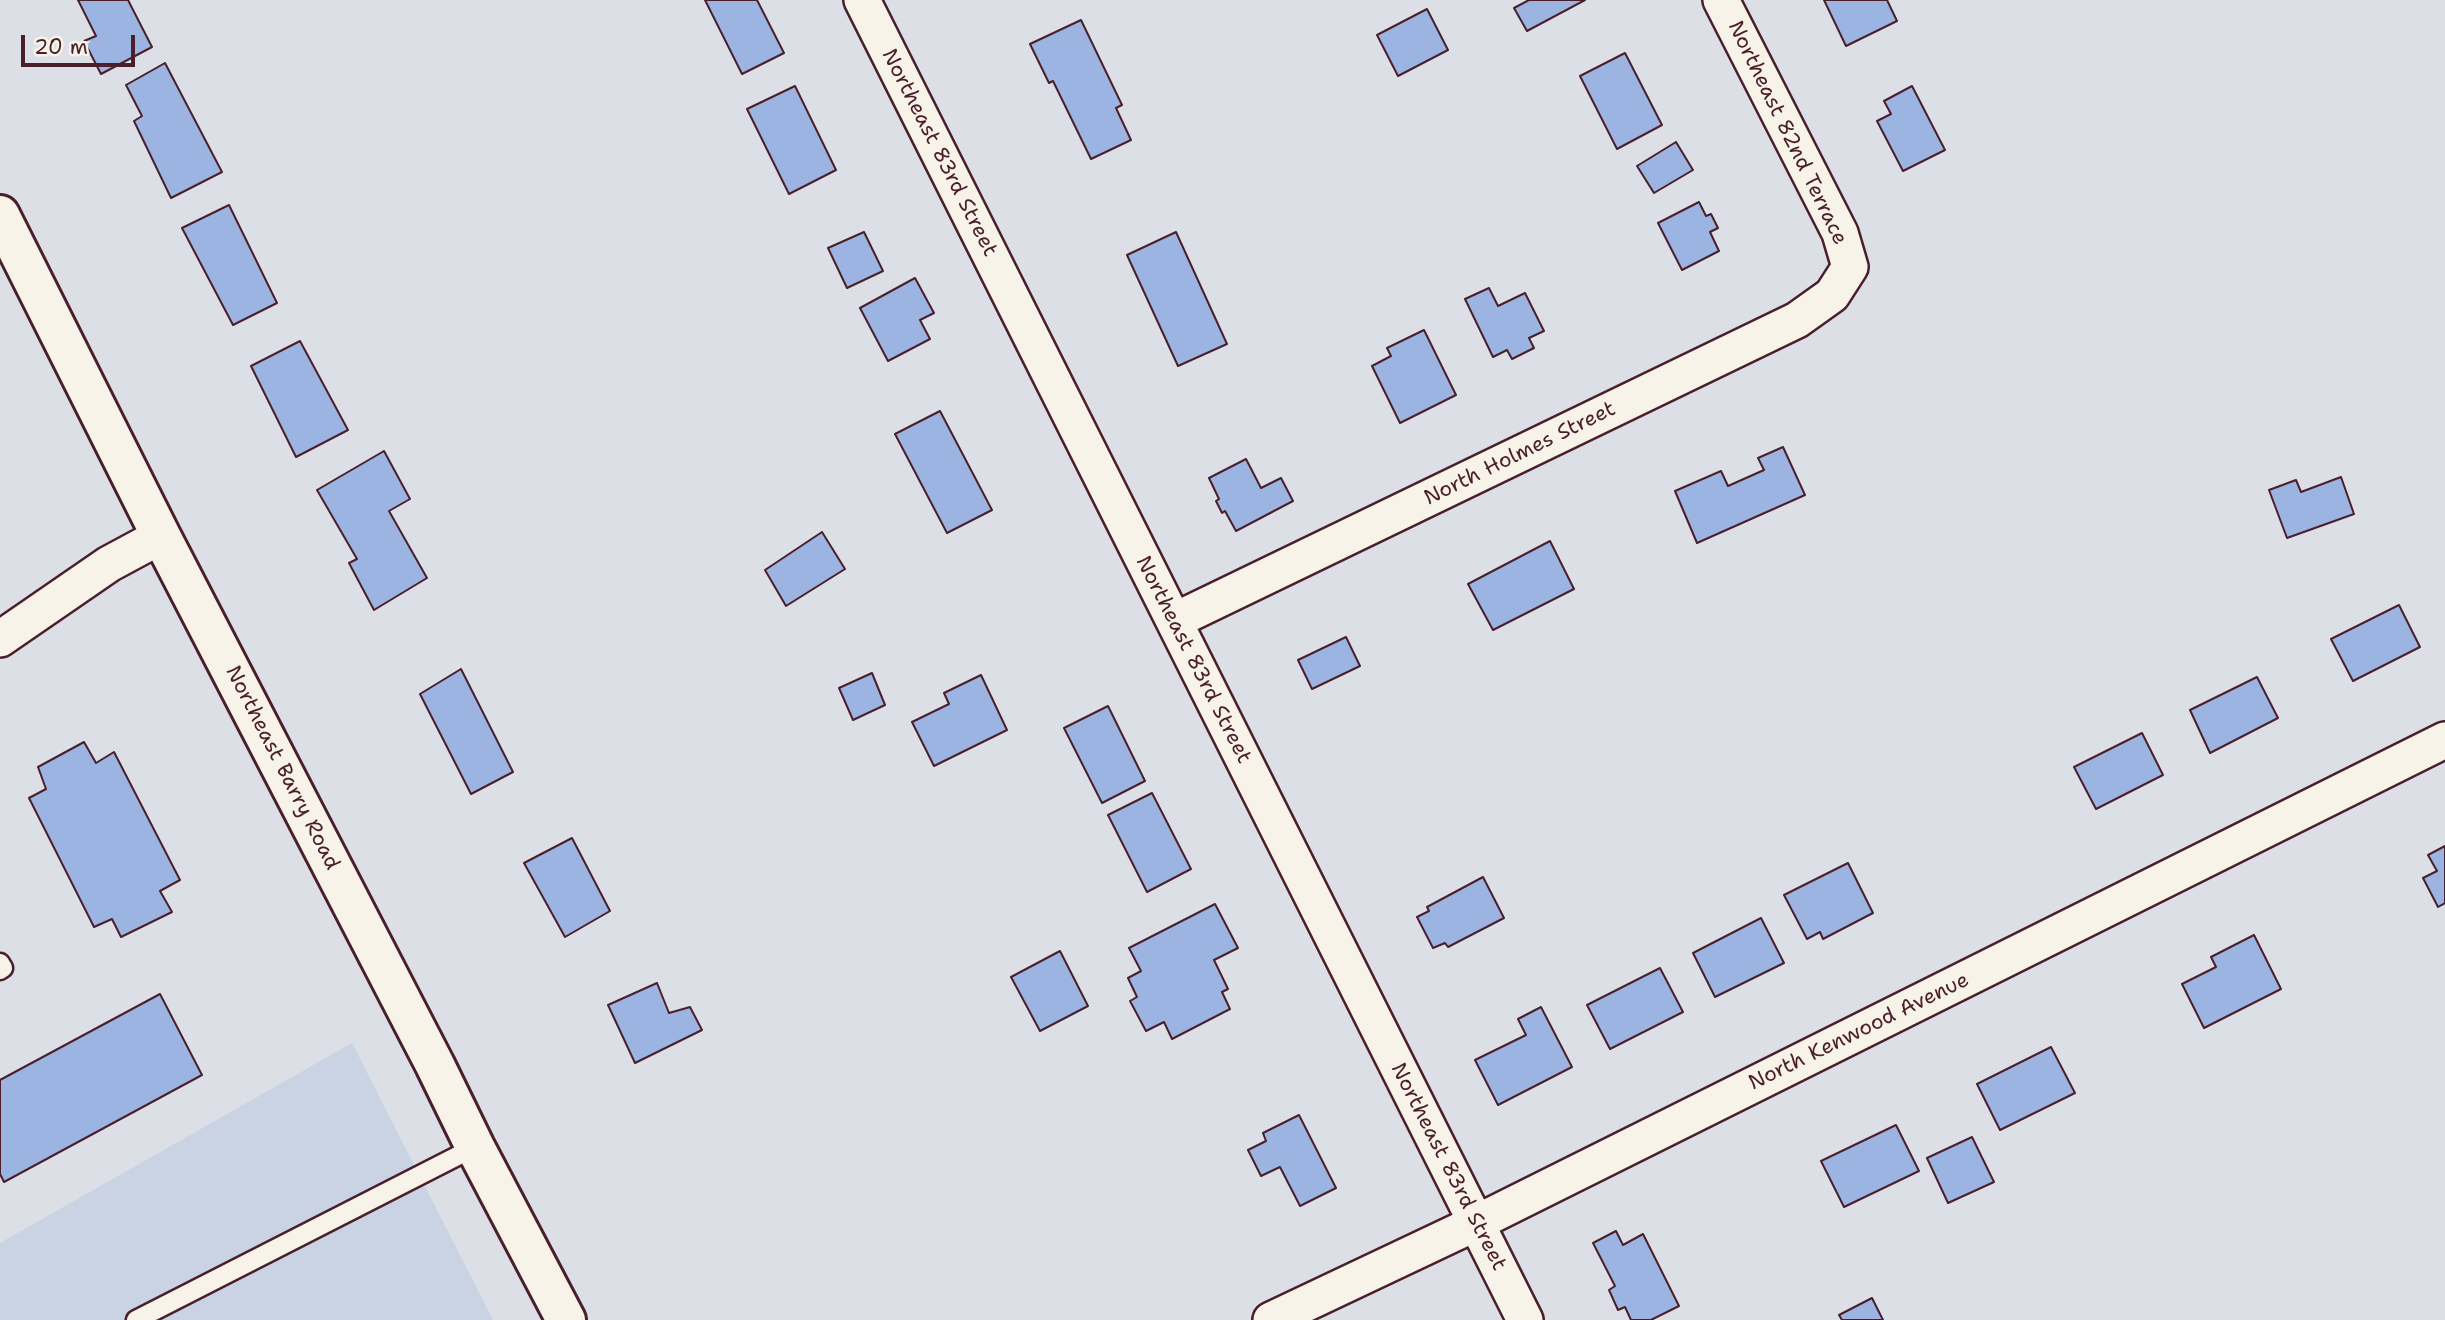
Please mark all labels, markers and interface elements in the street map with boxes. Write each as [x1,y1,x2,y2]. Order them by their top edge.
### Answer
street label: Northeast 82nd Terrace [1722,17,1852,249]
scale bar [24,21,138,65]
text: 20 m [34,33,88,61]
street label: Northeast 83rd Street [876,45,1002,261]
street label: North Holmes Street [1420,397,1620,511]
street label: Northeast 83rd Street [1130,552,1256,768]
street label: Northeast Barry Road [220,662,344,874]
street label: North Kenwood Avenue [1745,968,1973,1096]
street label: Northeast 83rd Street [1385,1059,1511,1275]

